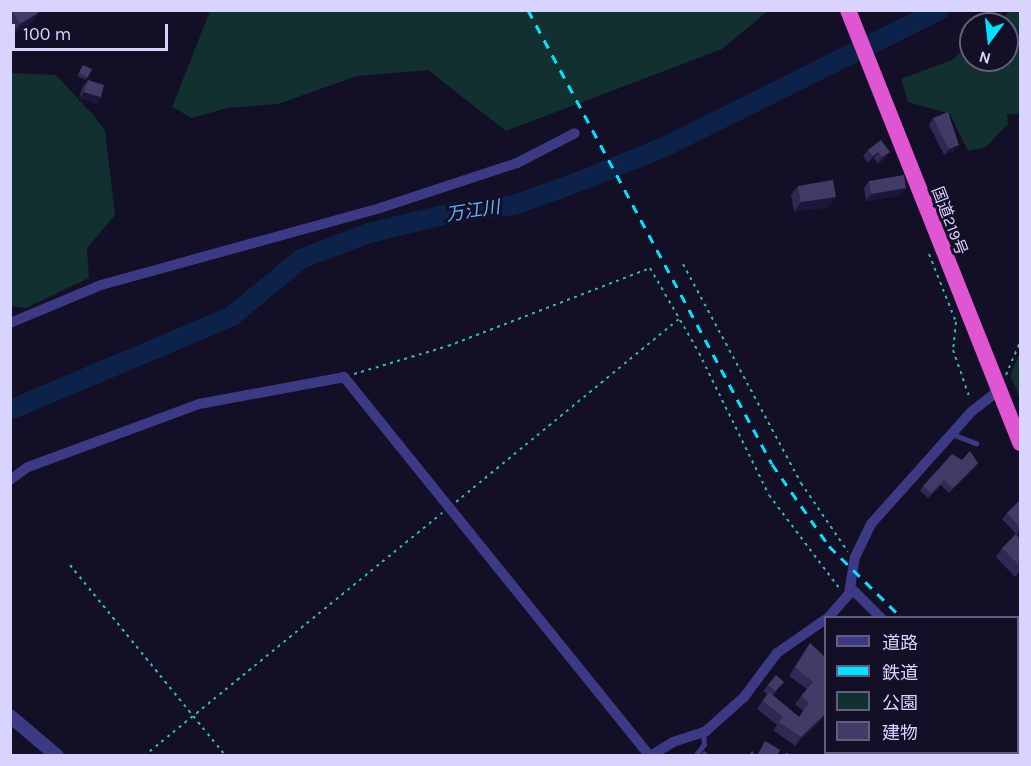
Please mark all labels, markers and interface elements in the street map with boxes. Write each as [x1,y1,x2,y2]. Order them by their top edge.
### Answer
scale bar [15,12,171,50]
north arrow [959,12,1019,72]
text: 100 m [23,23,71,45]
text: N [977,47,993,69]
street label: 国道219号 [927,184,971,258]
water label: 万江川 [445,196,501,226]
legend [824,616,1019,754]
text: 道路 [882,632,918,654]
text: 鉄道 [882,662,918,684]
text: 公園 [882,692,918,714]
text: 建物 [882,722,918,744]

